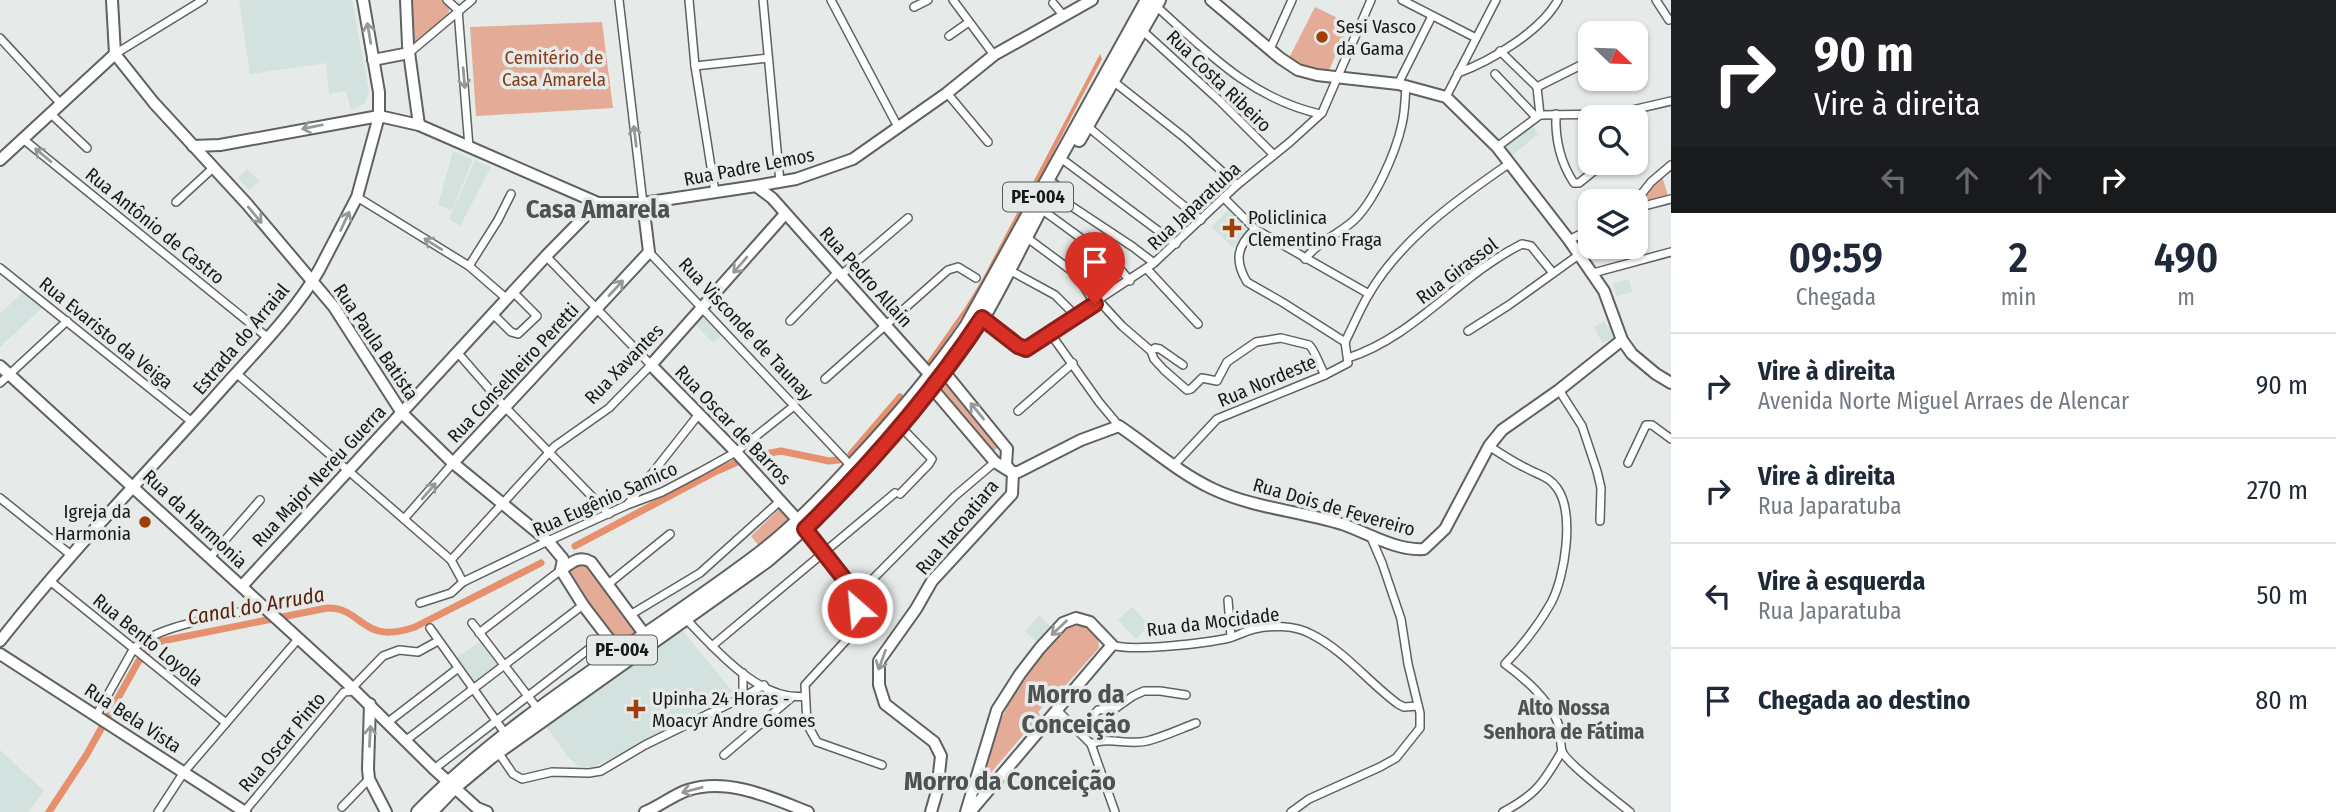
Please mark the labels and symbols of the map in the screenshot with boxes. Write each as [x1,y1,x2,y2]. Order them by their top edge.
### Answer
place label: Sesi Vasco da Gama [1336,15,1416,60]
north arrow [1578,21,1648,91]
one-way arrow [362,23,375,45]
street label: Rua Costa Ribeiro [1162,25,1276,137]
marker: Sesi Vasco da Gama [1314,29,1330,45]
park label: Cemitério de Casa Amarela [502,46,606,91]
one-way arrow [458,67,471,89]
one-way arrow [301,121,324,135]
one-way arrow [628,125,641,147]
street label: Rua Padre Lemos [682,143,816,191]
one-way arrow [35,147,53,163]
street label: Rua Japaratuba [1143,157,1245,255]
street label: Rua Antônio de Castro [81,163,229,289]
road number: PE-004 [1003,182,1073,212]
district label: Casa Amarela [526,194,670,225]
one-way arrow [248,205,263,223]
place label: Policlinica Clementino Fraga [1248,206,1382,251]
one-way arrow [339,211,352,232]
marker: Policlinica Clementino Fraga [1222,218,1242,238]
street label: Rua Pedro Allain [815,222,917,332]
pin [1065,232,1125,304]
street label: Rua Girassol [1412,233,1502,309]
one-way arrow [423,236,443,250]
street label: Rua Visconde de Taunay [674,253,819,406]
one-way arrow [732,256,748,274]
street label: Rua Evaristo da Veiga [35,272,177,394]
street label: Estrada do Arraial [188,279,294,399]
street label: Rua Paula Batista [329,280,423,404]
one-way arrow [608,280,625,297]
street label: Rua Conselheiro Peretti [443,299,583,447]
street label: Rua Xavantes [580,319,668,409]
street label: Rua Nordeste [1214,350,1320,412]
street label: Rua Oscar de Barros [670,361,796,489]
street label: Rua Major Nereu Guerra [247,400,391,552]
one-way arrow [969,403,984,421]
street label: Rua Eugênio Samico [529,457,681,541]
street label: Rua da Harmonia [138,465,252,573]
street label: Rua Dois de Fevereiro [1250,473,1418,541]
street label: Rua Itacoatiara [911,475,1003,579]
one-way arrow [421,482,437,500]
place label: Igreja da Harmonia [55,500,131,545]
marker: Igreja da Harmonia [137,514,153,530]
position arrow [820,571,894,645]
water label: Canal do Arruda [185,581,327,631]
street label: Rua Bento Loyola [88,589,208,691]
street label: Rua da Mocidade [1145,602,1281,642]
one-way arrow [1050,620,1067,637]
road number: PE-004 [587,636,657,664]
one-way arrow [875,649,887,670]
street label: Rua Bela Vista [80,678,186,758]
district label: Morro da Conceição [1021,679,1131,740]
street label: Rua Oscar Pinto [234,687,330,797]
place label: Upinha 24 Horas - Moacyr Andre Gomes [652,687,815,732]
district label: Alto Nossa Senhora de Fátima [1484,695,1644,745]
marker: Upinha 24 Horas - Moacyr Andre Gomes [626,699,646,719]
one-way arrow [363,724,376,747]
district label: Morro da Conceição [904,766,1116,797]
one-way arrow [681,784,704,797]

